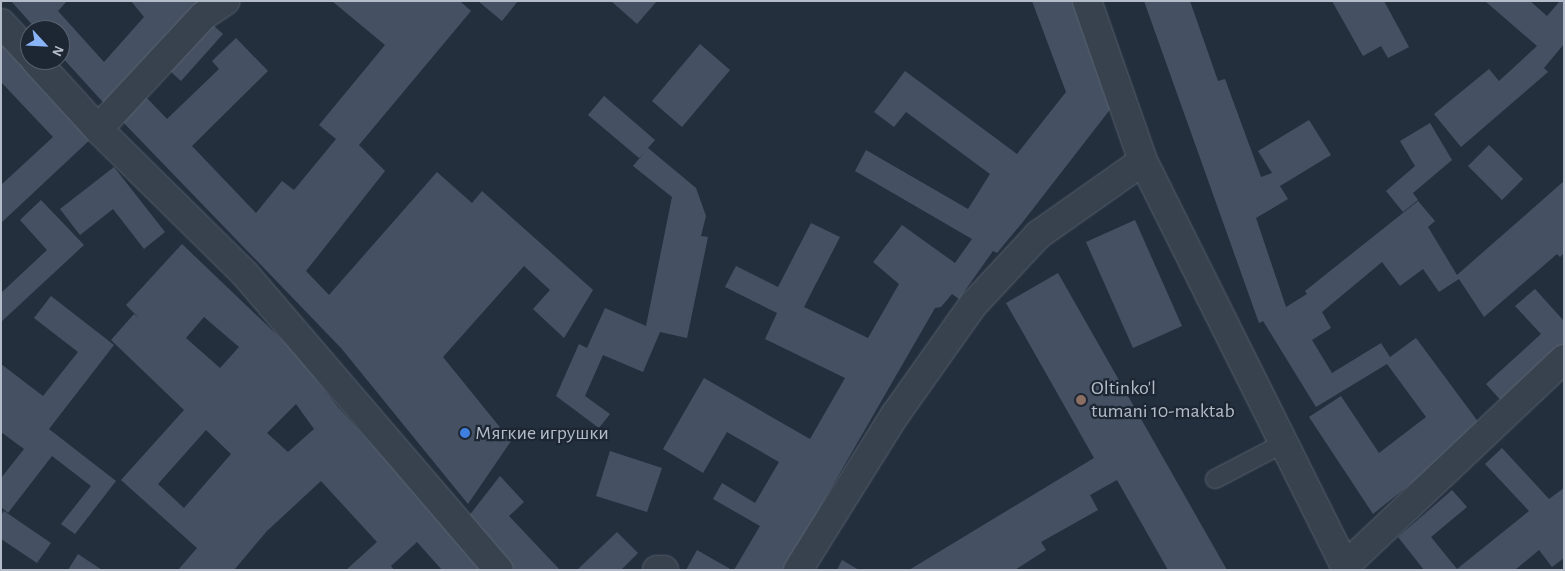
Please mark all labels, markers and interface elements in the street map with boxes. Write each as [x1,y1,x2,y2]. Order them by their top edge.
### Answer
north arrow [20,20,70,70]
text: N [49,44,66,58]
place label: Oltinko'l tumani 10-maktab [1091,376,1235,423]
marker: Oltinko'l tumani 10-maktab [1075,394,1087,406]
place label: Мягкие игрушки [475,421,609,445]
marker: Мягкие игрушки [459,427,471,439]

